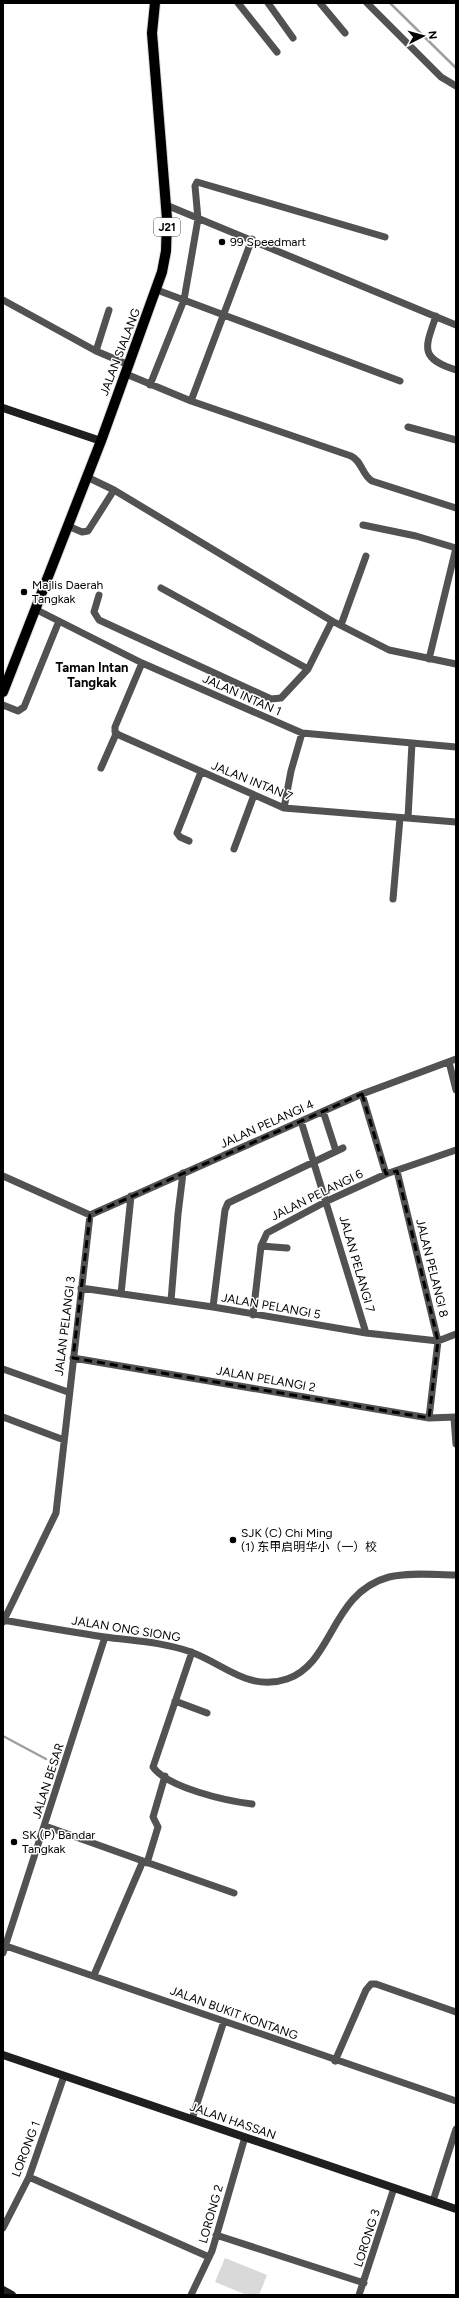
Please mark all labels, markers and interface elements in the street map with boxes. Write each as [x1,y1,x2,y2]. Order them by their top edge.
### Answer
north arrow [403,16,443,56]
text: N [426,30,439,40]
road number: J21 [154,218,180,236]
place label: 99 Speedmart [230,235,307,249]
marker: 99 Speedmart [217,237,227,247]
street label: JALAN SIALANG [97,306,143,398]
place label: Majlis Daerah Tangkak [32,578,104,606]
marker: Majlis Daerah Tangkak [19,587,29,597]
district label: Taman Intan Tangkak [56,660,128,690]
street label: JALAN INTAN 1 [201,671,283,719]
street label: JALAN INTAN 7 [209,758,295,804]
street label: JALAN PELANGI 4 [218,1097,317,1151]
street label: JALAN PELANGI 6 [269,1167,365,1223]
street label: JALAN PELANGI 7 [336,1214,378,1315]
street label: JALAN PELANGI 8 [413,1217,451,1319]
street label: JALAN PELANGI 3 [52,1275,78,1377]
street label: JALAN PELANGI 5 [220,1290,322,1322]
street label: JALAN PELANGI 2 [215,1363,317,1395]
place label: SJK (C) Chi Ming (1) 东甲启明华小（一）校 [241,1526,377,1554]
marker: SJK (C) Chi Ming (1) 东甲启明华小（一）校 [228,1535,238,1545]
street label: JALAN ONG SIONG [71,1613,181,1645]
street label: JALAN BESAR [29,1742,67,1820]
place label: SK (P) Bandar Tangkak [22,1828,95,1856]
marker: SK (P) Bandar Tangkak [9,1837,19,1847]
street label: JALAN BUKIT KONTANG [168,1983,300,2043]
street label: JALAN HASSAN [188,2100,278,2142]
street label: LORONG 1 [9,2119,43,2179]
street label: LORONG 2 [196,2183,226,2245]
street label: LORONG 3 [351,2207,383,2269]

